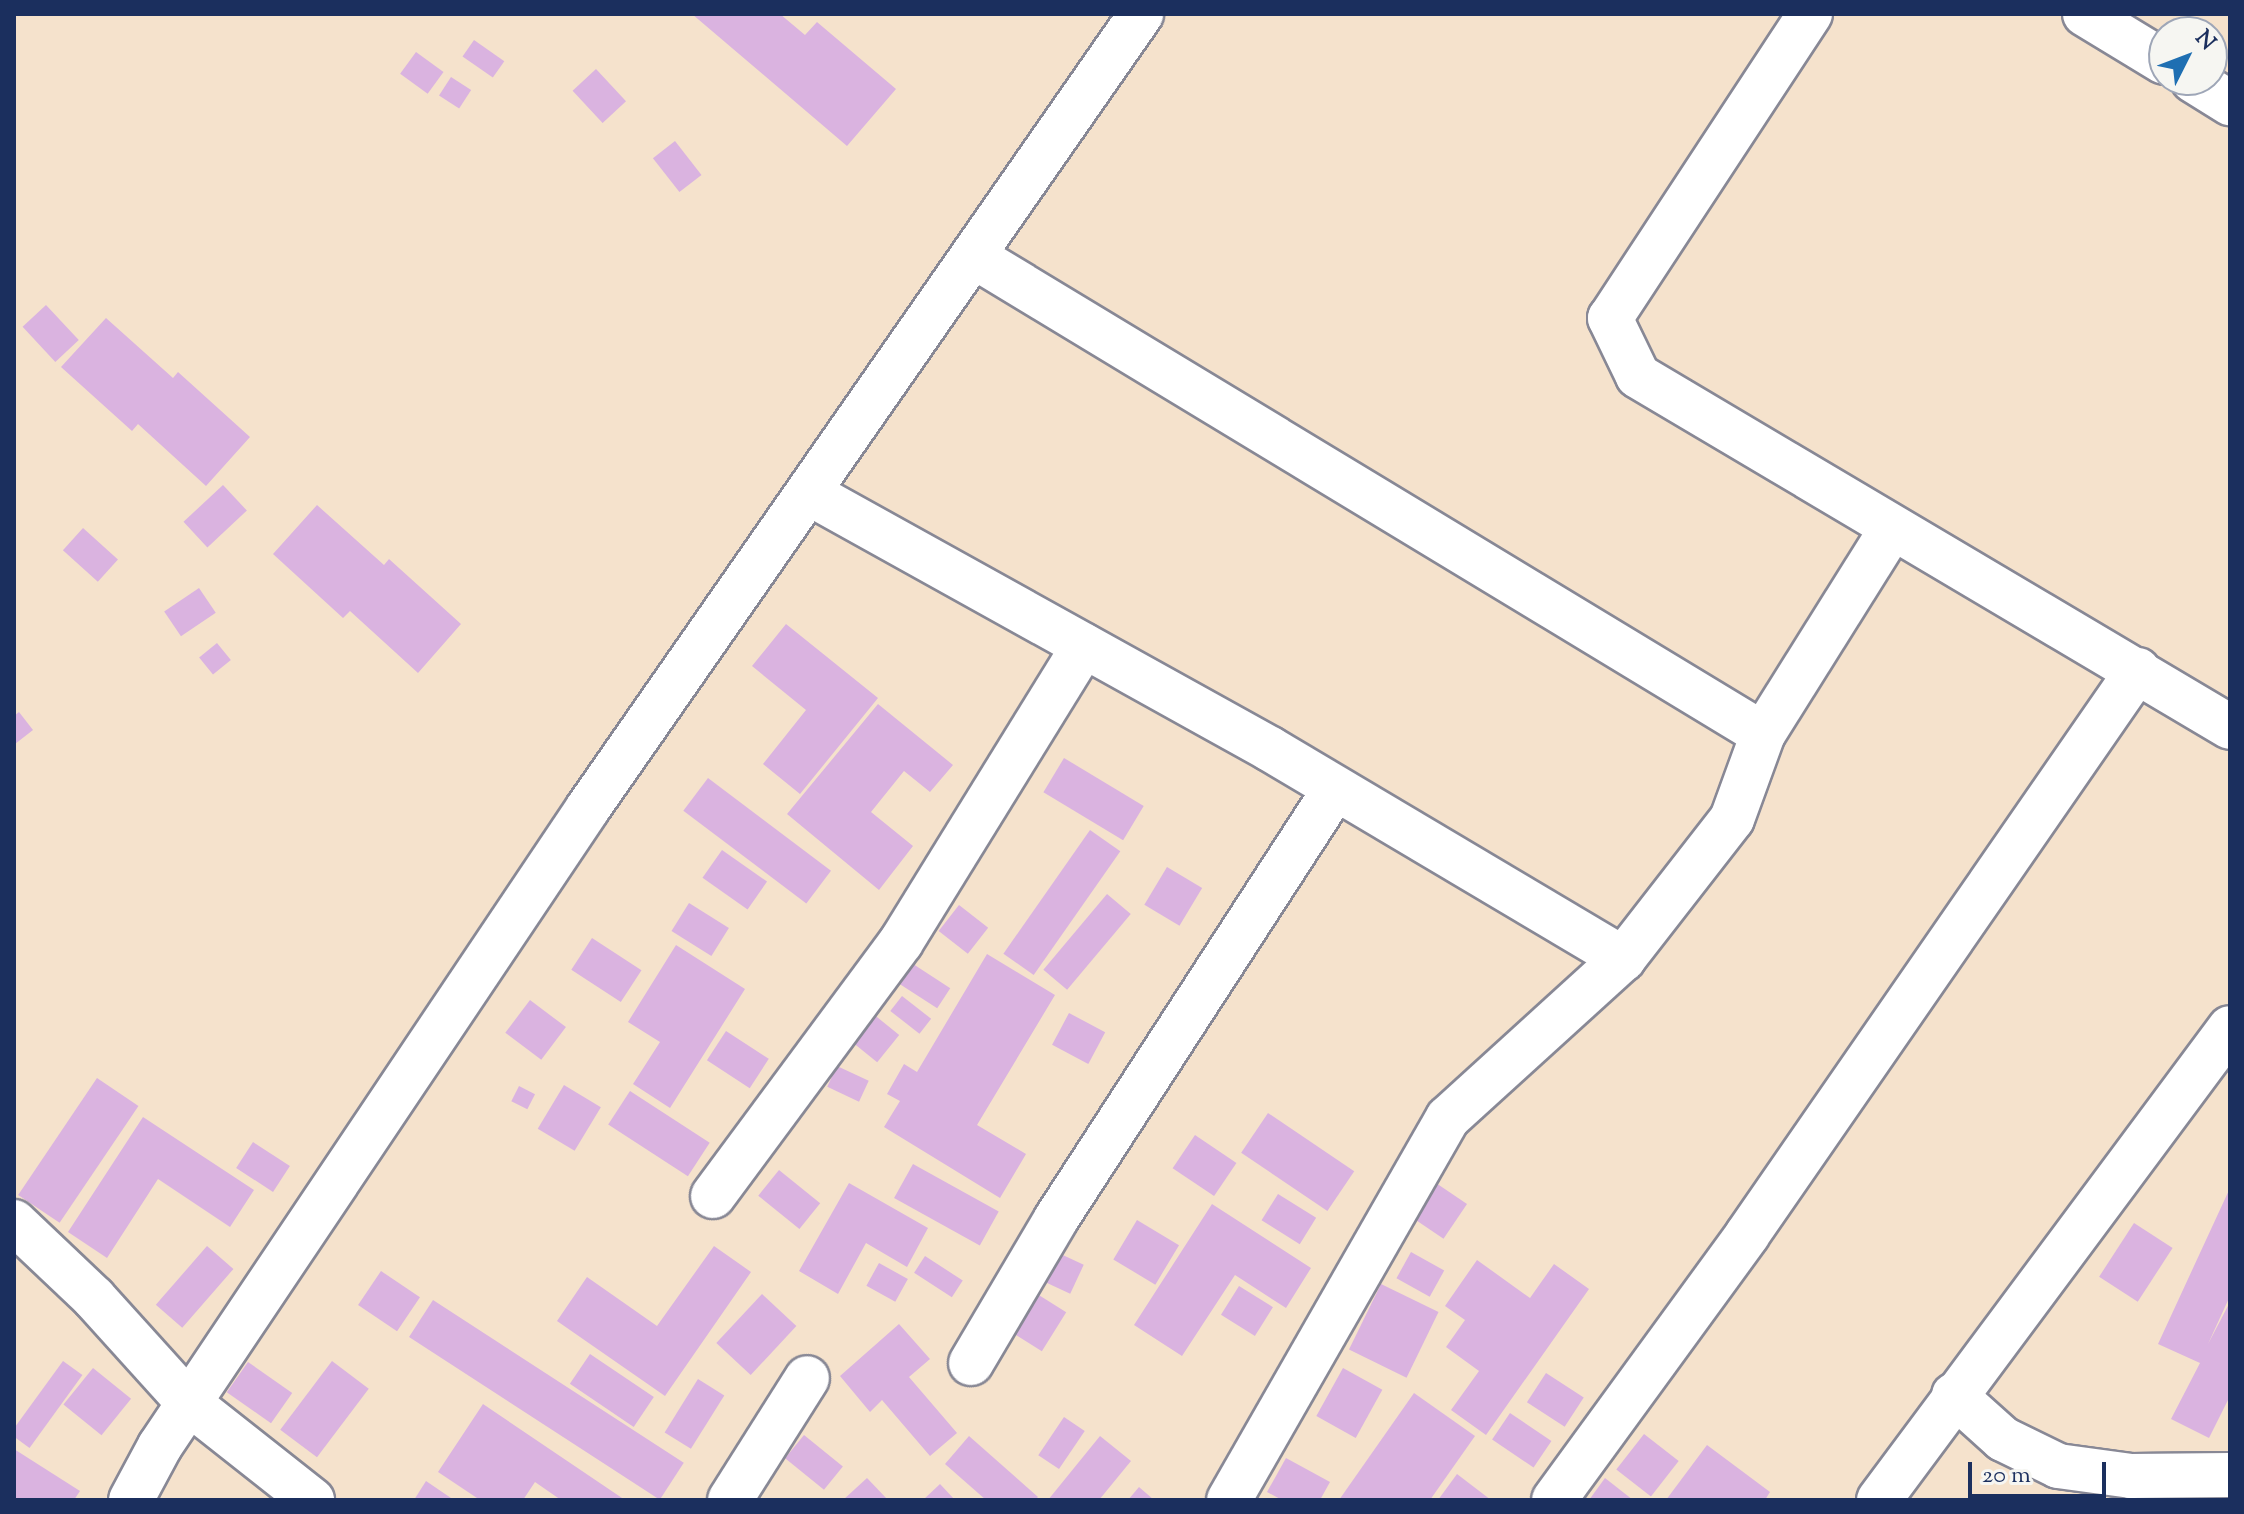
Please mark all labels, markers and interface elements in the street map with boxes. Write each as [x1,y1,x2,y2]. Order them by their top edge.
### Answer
north arrow [2148,16,2228,96]
text: N [2187,24,2222,59]
scale bar [1972,1446,2110,1496]
text: 20 m [1982,1459,2031,1493]

